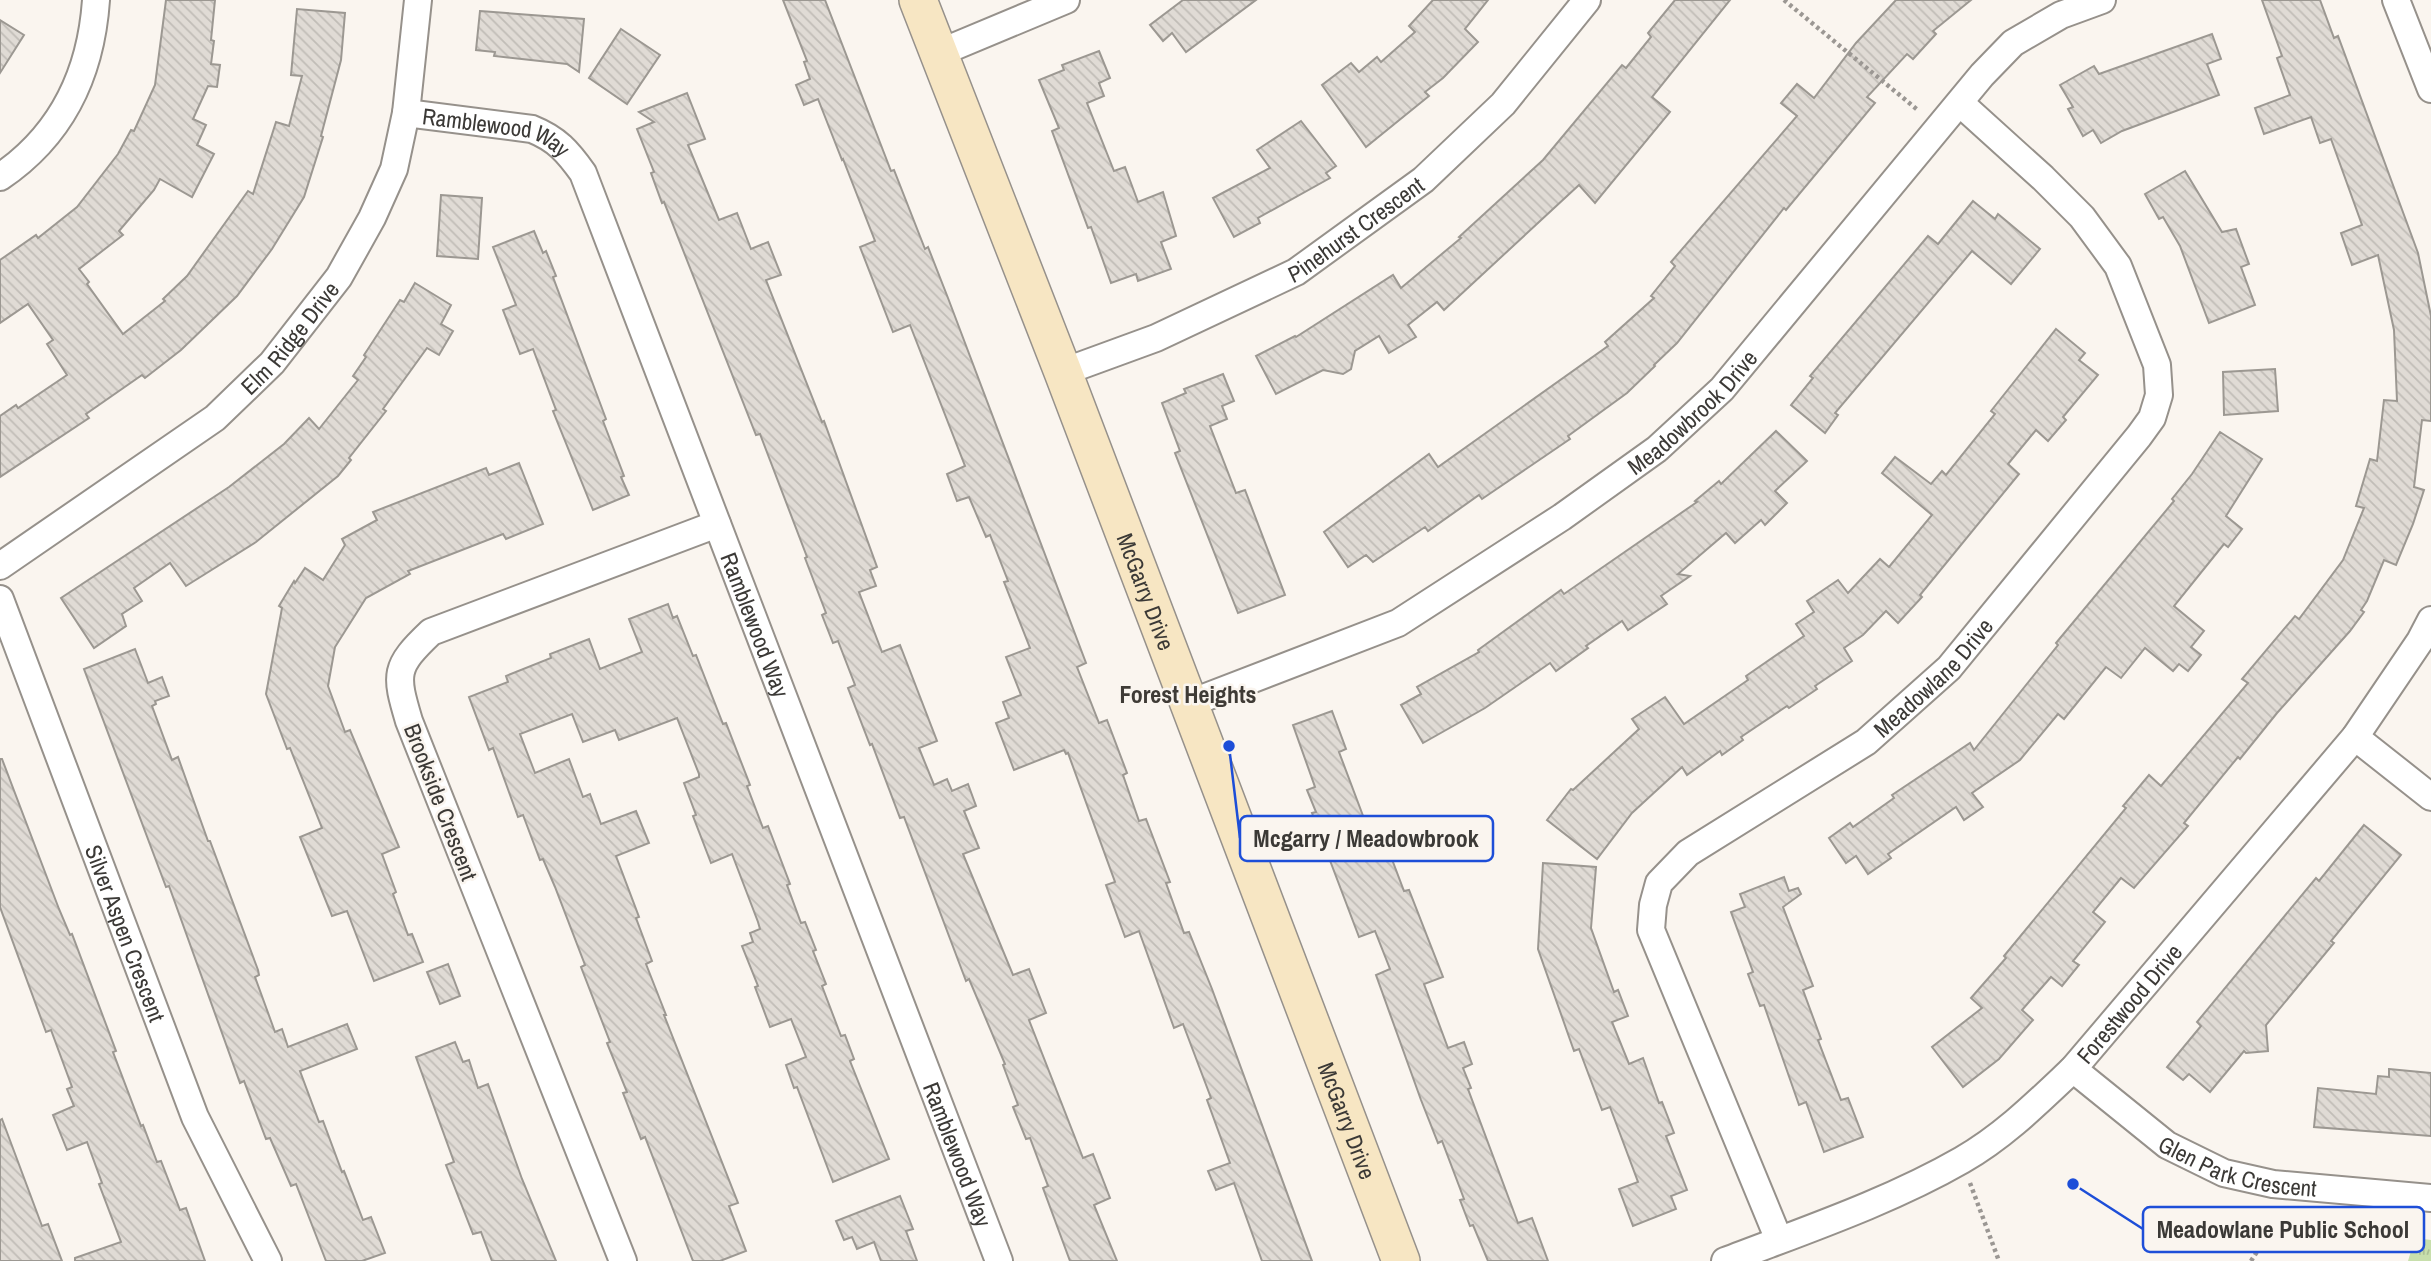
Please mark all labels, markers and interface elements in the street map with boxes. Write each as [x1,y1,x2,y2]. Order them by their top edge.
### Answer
street label: Ramblewood Way [421,100,578,164]
street label: Pinehurst Crescent [1283,169,1430,289]
street label: Elm Ridge Drive [234,275,346,401]
street label: Meadowbrook Drive [1621,343,1764,481]
street label: McGarry Drive [1110,529,1183,654]
street label: Ramblewood Way [714,548,798,702]
street label: Meadowlane Drive [1867,611,1999,744]
district label: Forest Heights [1120,678,1256,710]
street label: Brookside Crescent [397,719,485,885]
callout: Mcgarry / Meadowbrook [1240,816,1493,861]
text: Mcgarry / Meadowbrook [1253,822,1479,854]
street label: Silver Aspen Crescent [78,840,173,1026]
street label: Forestwood Drive [2069,937,2189,1070]
street label: McGarry Drive [1311,1058,1384,1183]
street label: Ramblewood Way [916,1077,1000,1231]
street label: Glen Park Crescent [2154,1128,2318,1203]
callout: Meadowlane Public School [2143,1207,2424,1252]
text: Meadowlane Public School [2157,1213,2409,1245]

